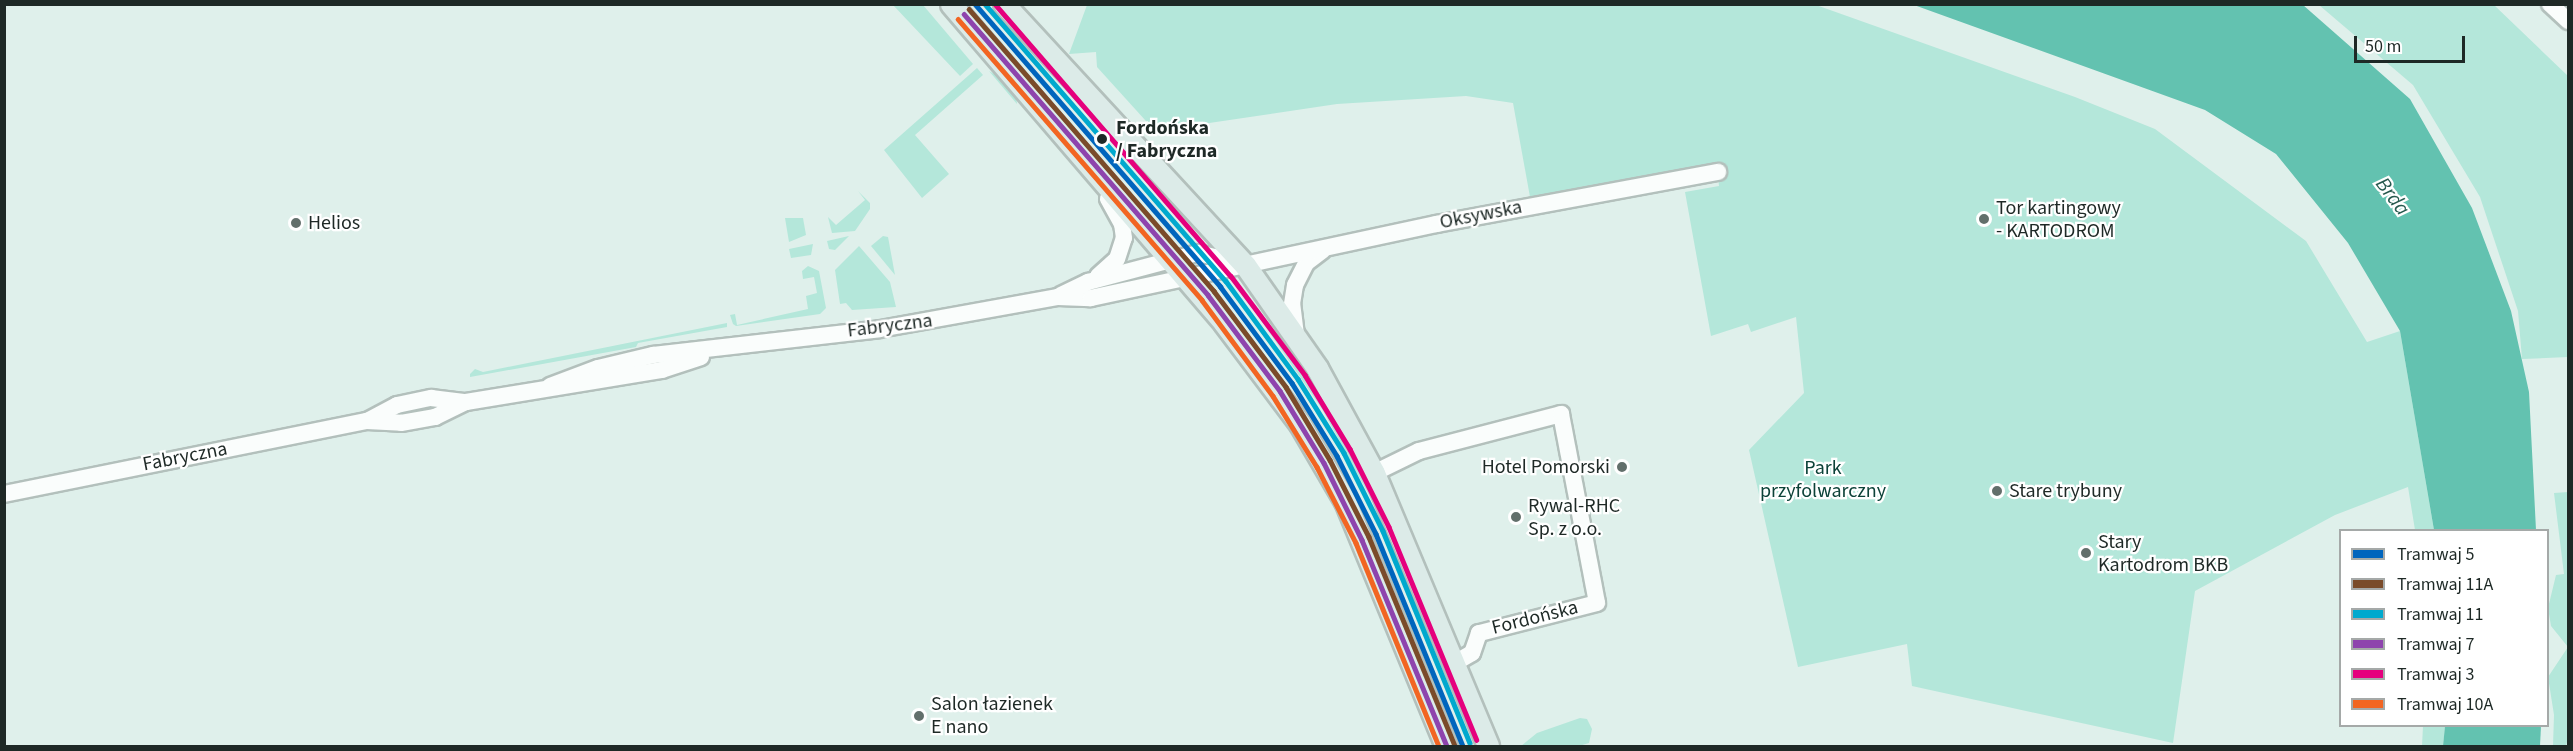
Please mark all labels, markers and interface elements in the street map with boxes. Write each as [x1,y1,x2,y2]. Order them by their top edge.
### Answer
scale bar [2357,24,2468,62]
text: 50 m [2365,34,2401,59]
place label: Fordońska / Fabryczna [1116,116,1217,163]
marker: Fordońska / Fabryczna [1093,130,1111,148]
water label: Brda [2370,172,2416,220]
street label: Oksywska [1438,195,1524,235]
place label: Tor kartingowy - KARTODROM [1996,196,2121,243]
place label: Helios [308,211,360,235]
marker: Tor kartingowy - KARTODROM [1977,212,1991,226]
marker: Helios [289,216,303,230]
street label: Fabryczna [846,309,934,343]
street label: Fabryczna [141,437,229,477]
place label: Hotel Pomorski [1482,455,1610,479]
park label: Park przyfolwarczny [1760,456,1886,503]
marker: Hotel Pomorski [1615,460,1629,474]
place label: Stare trybuny [2009,479,2122,503]
marker: Stare trybuny [1990,484,2004,498]
place label: Rywal-RHC Sp. z o.o. [1528,494,1620,541]
marker: Rywal-RHC Sp. z o.o. [1509,510,1523,524]
legend [2339,529,2549,727]
place label: Stary Kartodrom BKB [2098,530,2228,577]
text: Tramwaj 5 [2397,542,2474,567]
marker: Stary Kartodrom BKB [2079,546,2093,560]
text: Tramwaj 11A [2397,572,2493,597]
street label: Fordońska [1489,596,1581,640]
text: Tramwaj 11 [2397,602,2483,627]
text: Tramwaj 7 [2397,632,2474,657]
text: Tramwaj 3 [2397,662,2474,687]
place label: Salon łazienek E nano [931,692,1053,739]
text: Tramwaj 10A [2397,692,2493,717]
marker: Salon łazienek E nano [912,709,926,723]

